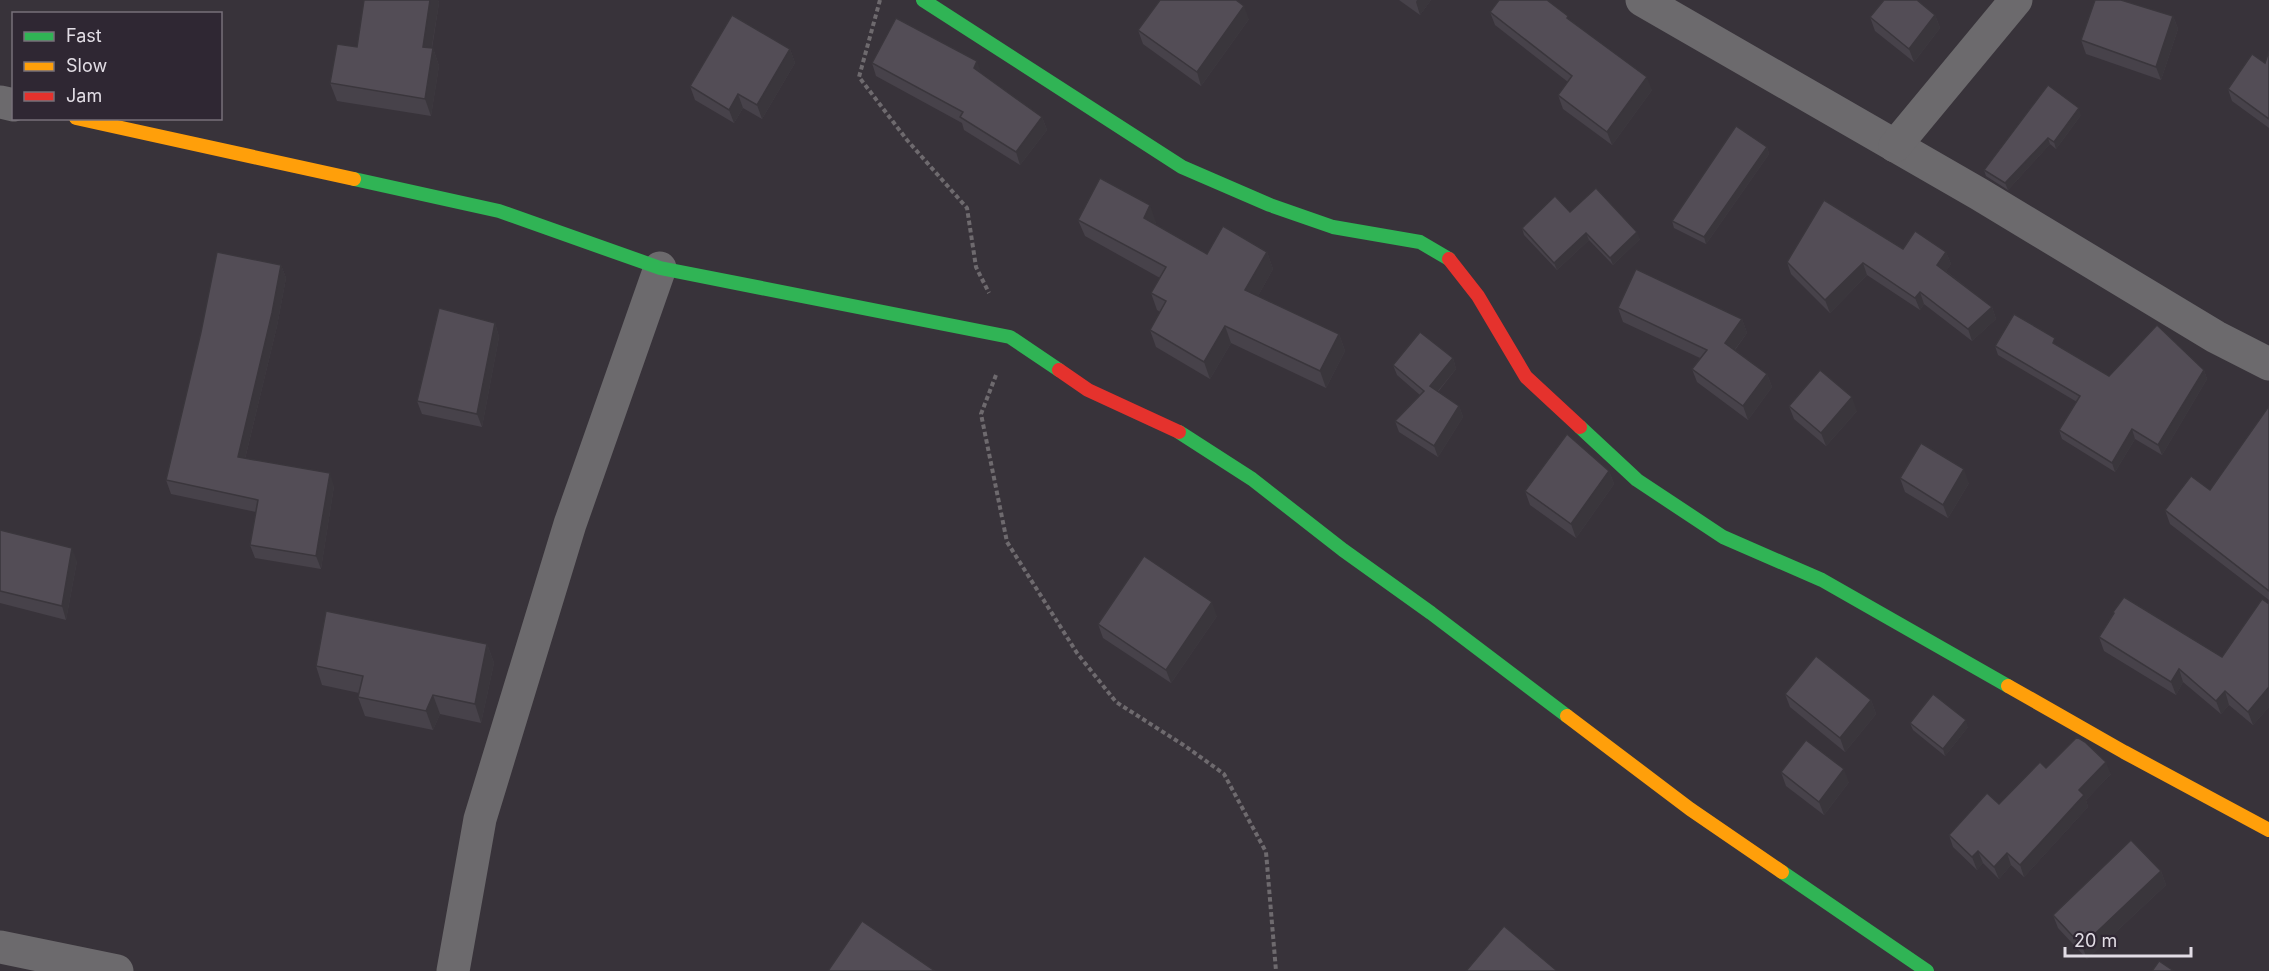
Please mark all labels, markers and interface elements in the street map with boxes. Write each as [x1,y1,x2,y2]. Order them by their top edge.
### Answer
legend [12,12,222,120]
text: Fast [66,25,102,46]
text: Slow [66,55,107,76]
text: Jam [66,85,102,106]
scale bar [2065,920,2191,958]
text: 20 m [2074,930,2117,951]

